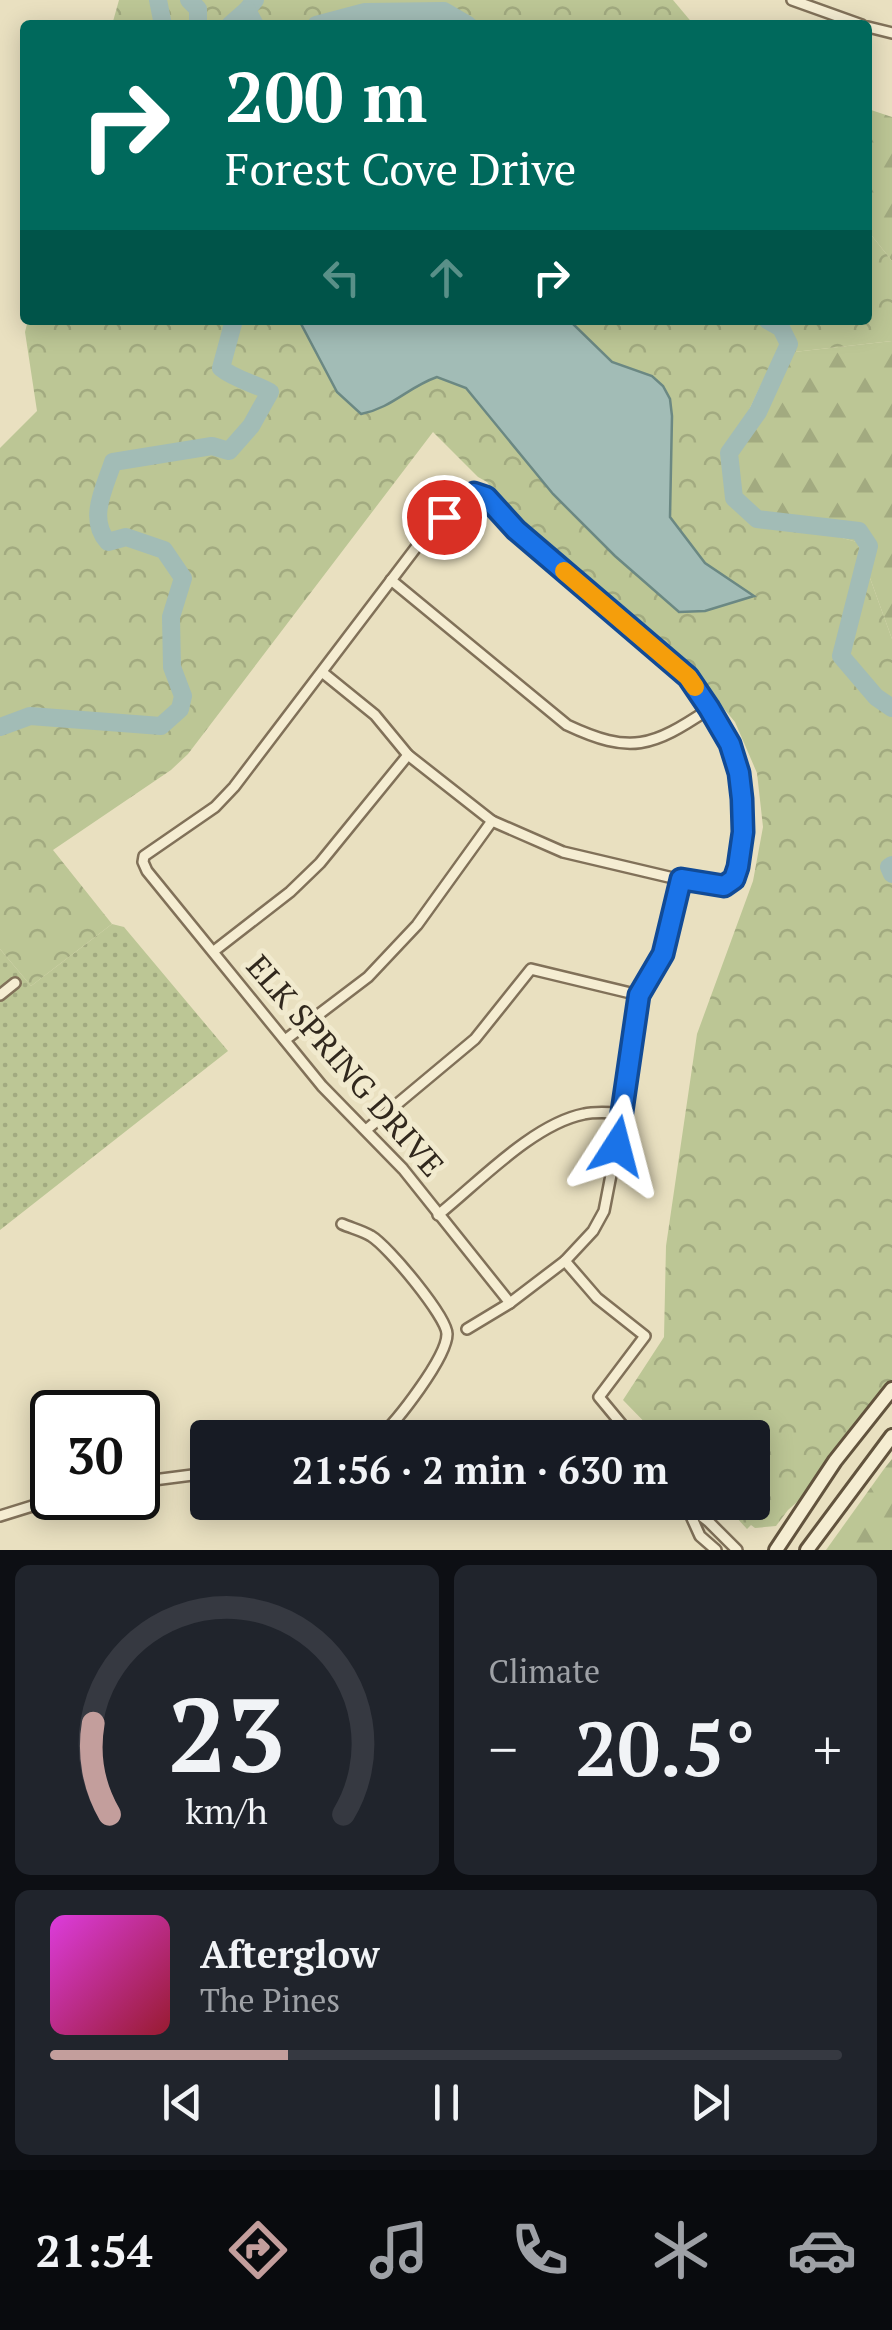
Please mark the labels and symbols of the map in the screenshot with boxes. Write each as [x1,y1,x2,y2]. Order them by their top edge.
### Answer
pin [402,475,487,560]
street label: ELK SPRING DRIVE [238,946,454,1185]
position arrow [565,1094,669,1198]
speed limit sign: 30 [30,1390,160,1520]

